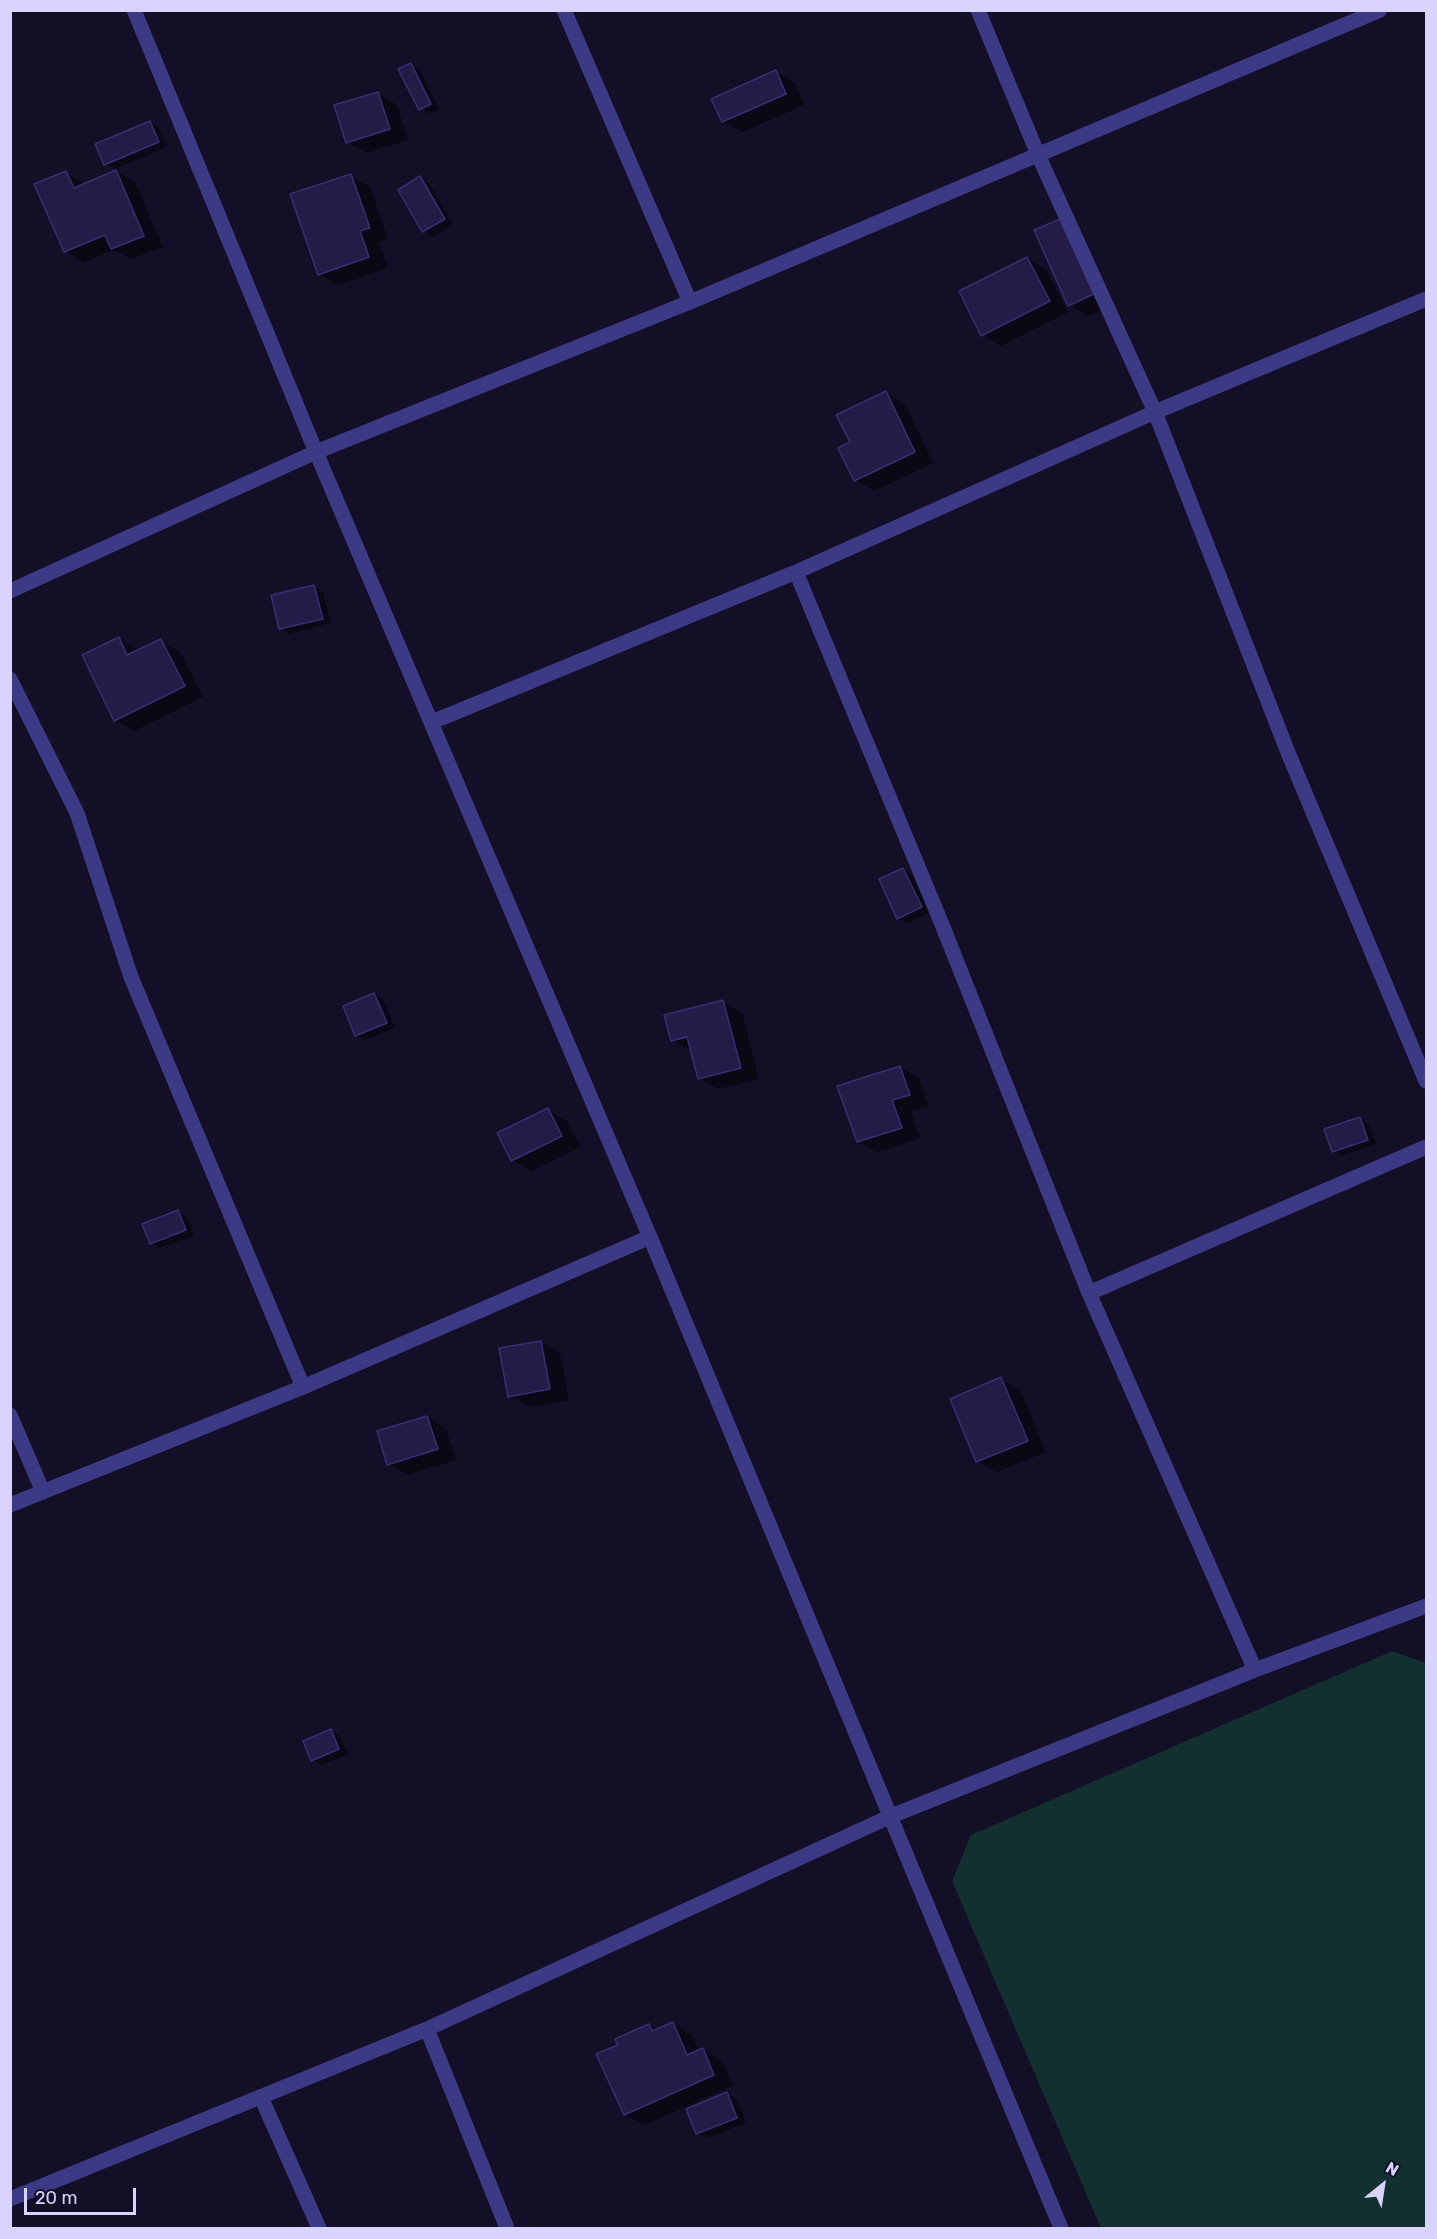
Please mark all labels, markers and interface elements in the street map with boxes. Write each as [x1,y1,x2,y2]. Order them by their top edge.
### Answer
north arrow [1353,2155,1413,2215]
text: N [1383,2158,1402,2180]
scale bar [27,2176,140,2214]
text: 20 m [35,2187,77,2209]

